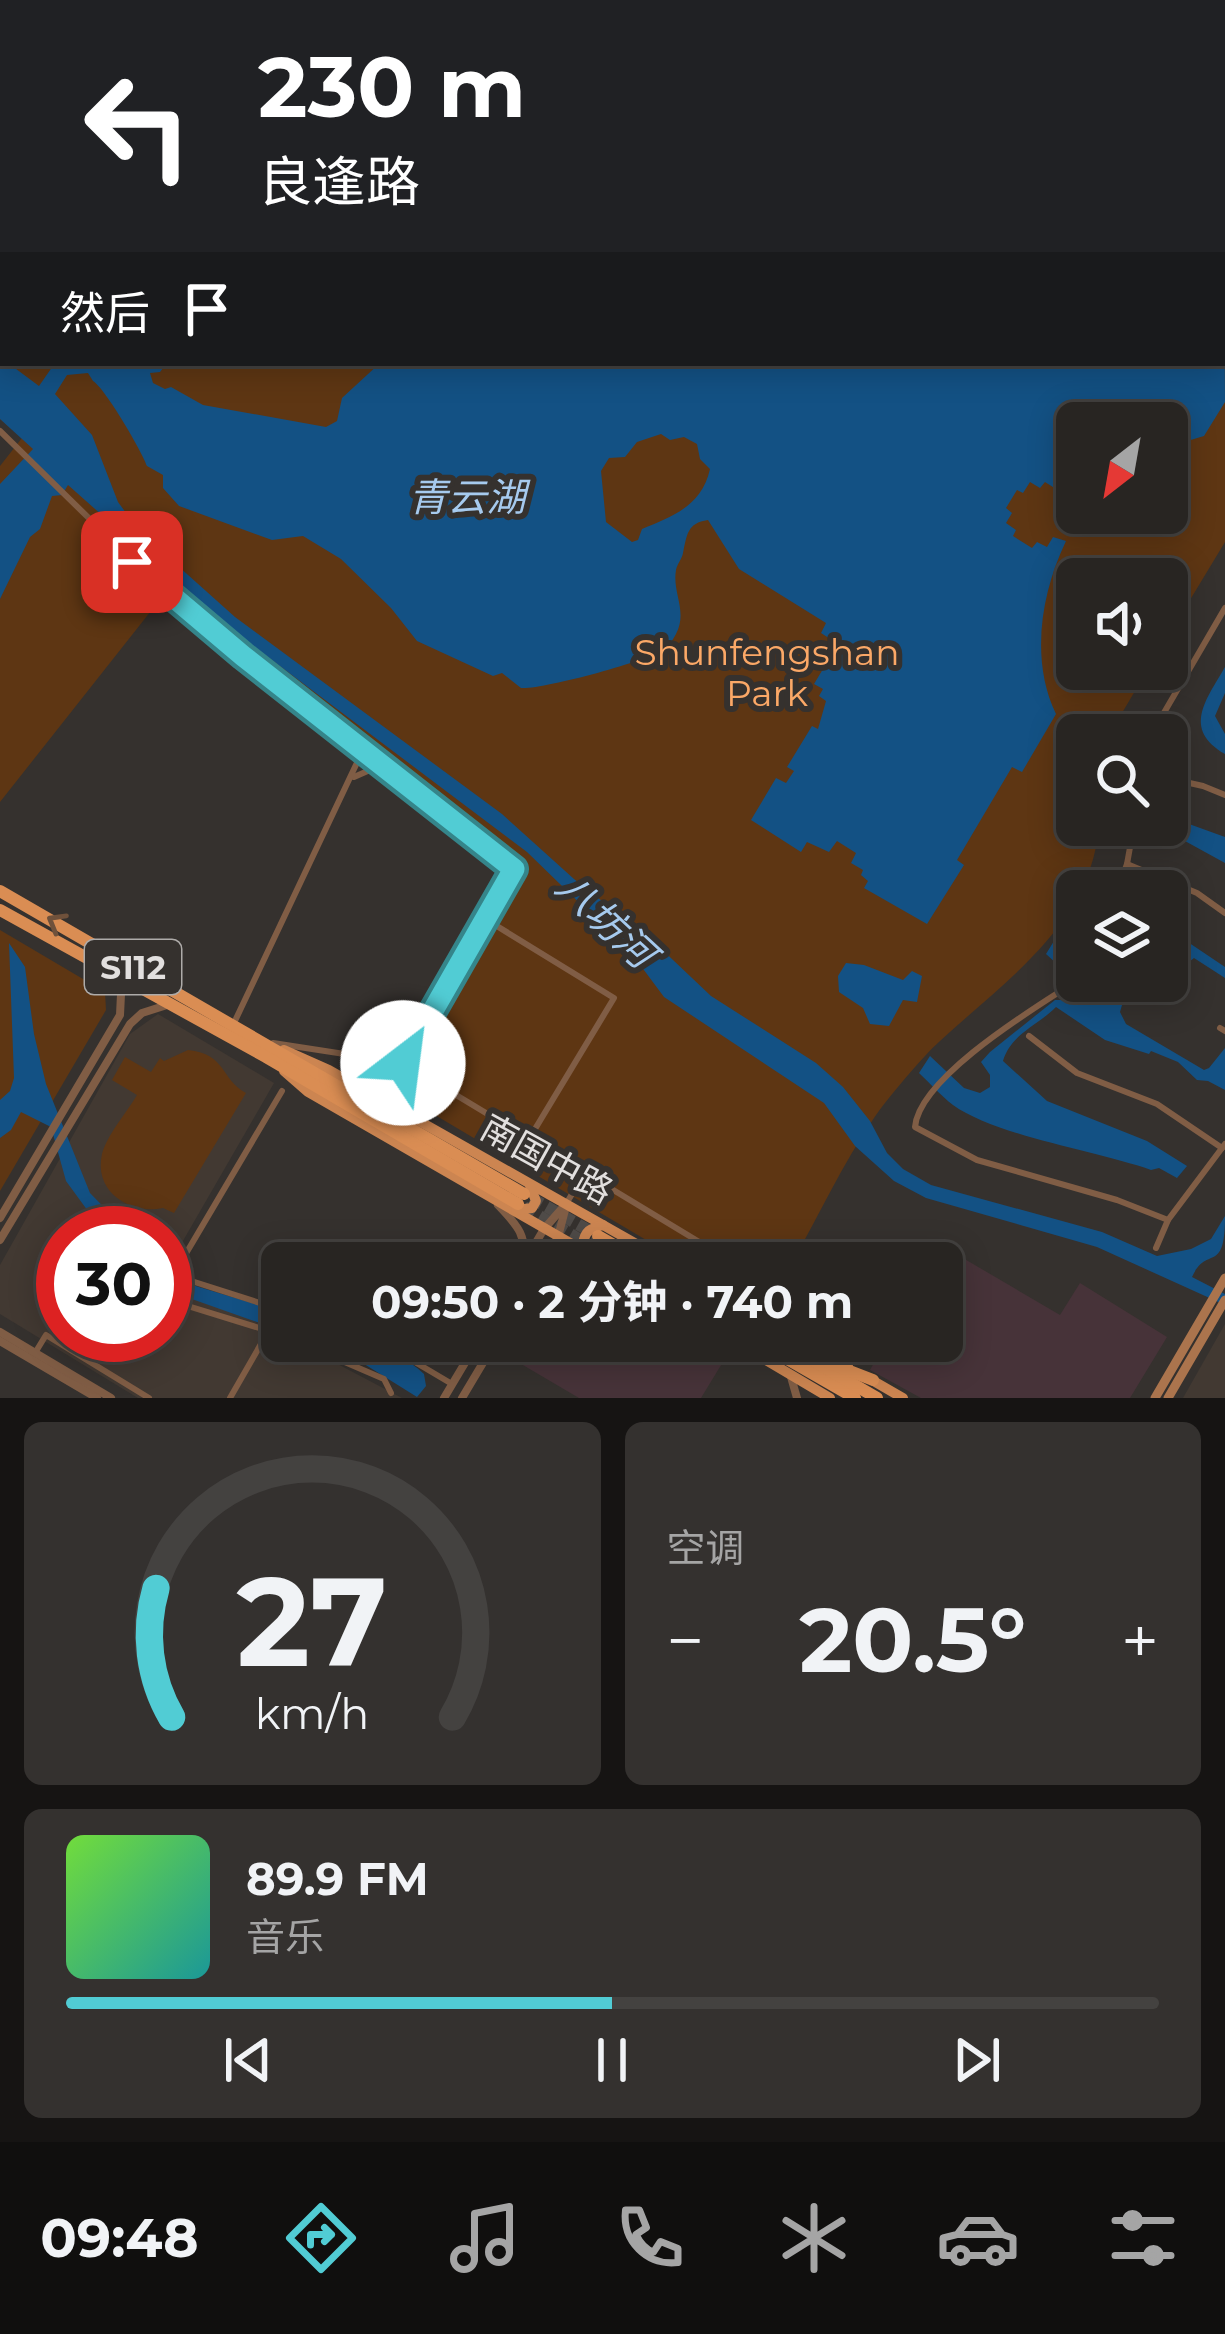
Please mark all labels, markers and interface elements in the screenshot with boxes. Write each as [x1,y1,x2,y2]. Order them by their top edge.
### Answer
text: 230 m [258,36,526,138]
icon: left [60,48,216,204]
text: 良逢路 [258,149,420,215]
icon: arrive [174,276,240,342]
text: 然后 [60,285,150,340]
north arrow [1056,402,1188,534]
map controls [1056,402,1188,1002]
water label: 青云湖 [408,473,531,521]
pin [81,511,183,613]
icon: arrive [99,529,165,595]
button: sound [1056,558,1188,690]
park label: Shunfengshan Park [634,630,900,715]
button: search [1056,714,1188,846]
water label: 八坊河 [547,863,670,982]
button: layers [1056,870,1188,1002]
one-way arrow [47,914,68,937]
road number: S112 [85,940,181,994]
position arrow [340,1000,466,1126]
street label: 南国中路 [473,1105,621,1213]
speed limit sign: 30 [36,1206,192,1362]
text: 09:50 · 2 分钟 · 740 m [371,1274,853,1329]
text: 空调 [667,1524,745,1572]
text: 27 [237,1545,388,1697]
text: 20.5° [799,1585,1026,1695]
text: − [667,1600,704,1681]
text: + [1121,1600,1159,1681]
text: km/h [255,1686,369,1739]
text: 89.9 FM [246,1851,429,1906]
text: 音乐 [246,1913,324,1961]
icon: previous [215,2027,281,2093]
icon: pause [579,2027,645,2093]
icon: next [944,2027,1010,2093]
icon: directions [279,2196,363,2280]
icon: music [443,2196,527,2280]
icon: phone [608,2196,692,2280]
icon: climate [772,2196,856,2280]
icon: car [936,2196,1020,2280]
icon: filters [1101,2196,1185,2280]
text: 09:48 [40,2205,199,2271]

